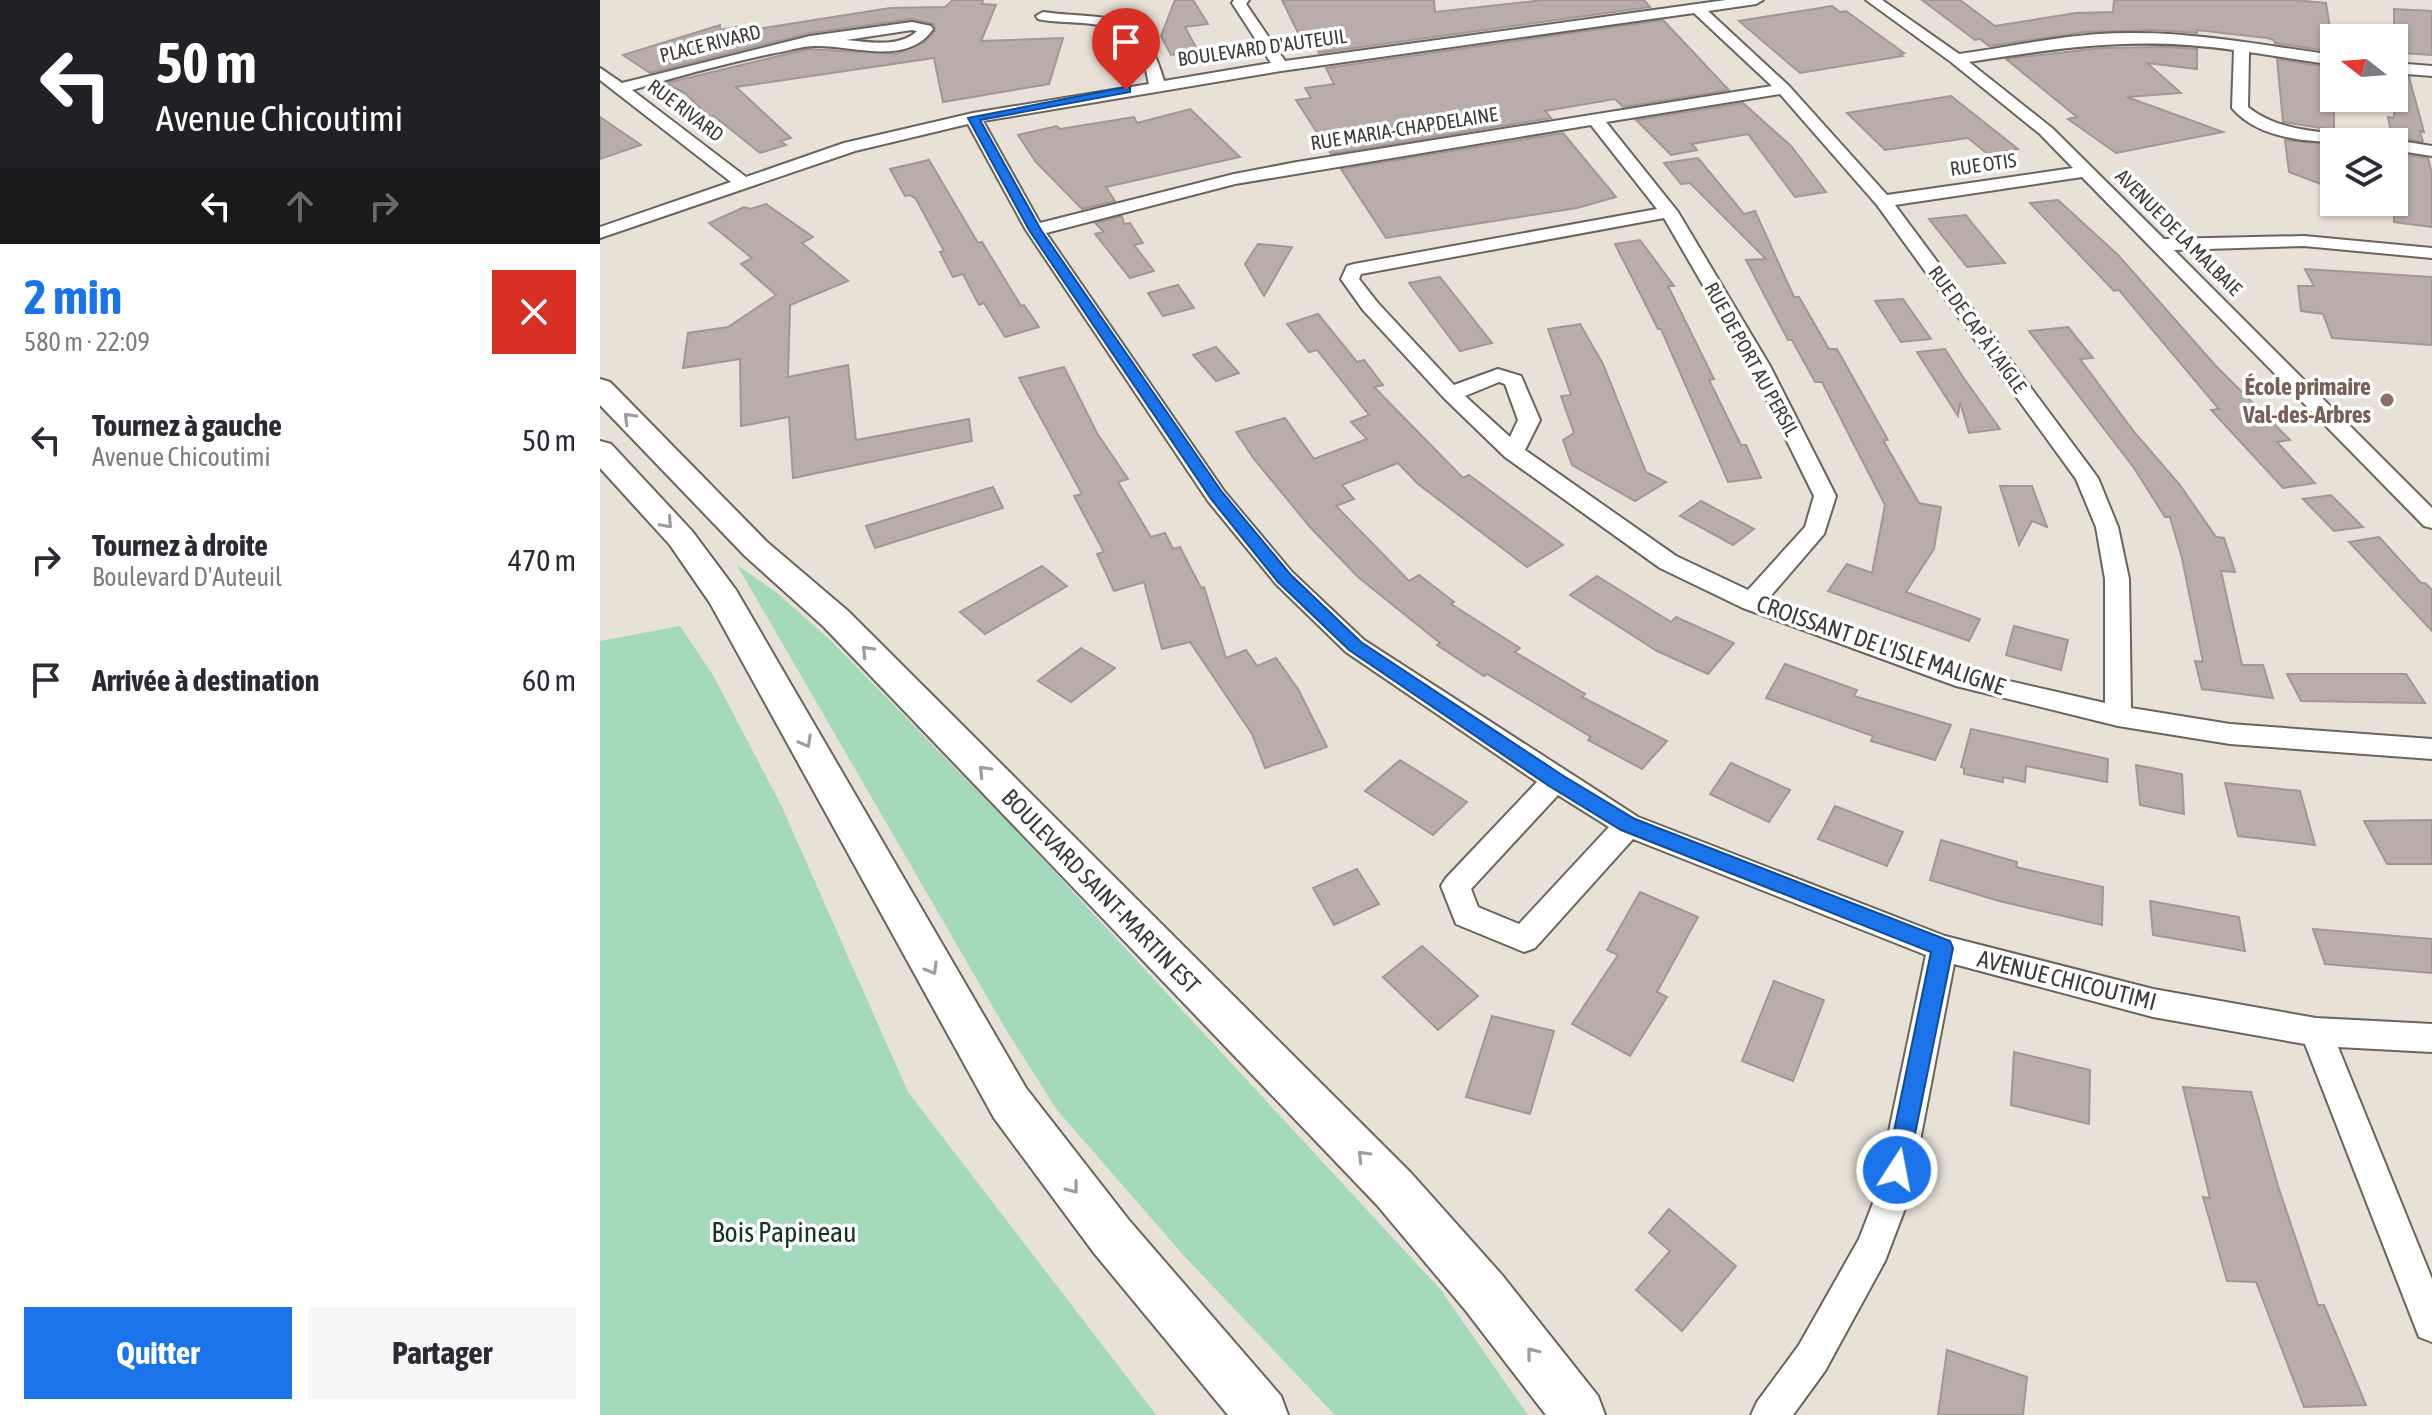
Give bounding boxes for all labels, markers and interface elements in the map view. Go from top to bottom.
pin [1092,8,1160,90]
street label: PLACE RIVARD [657,19,763,67]
icon: arrive [1104,20,1148,64]
street label: BOULEVARD D'AUTEUIL [1176,24,1348,70]
north arrow [2320,24,2408,112]
map controls [2320,24,2408,216]
text: 50 m [156,31,257,95]
icon: left [24,32,128,136]
street label: RUE RIVARD [644,74,728,146]
text: Avenue Chicoutimi [156,97,403,139]
street label: RUE MARIA-CHAPDELAINE [1309,102,1500,154]
button: layers [2320,128,2408,216]
street label: RUE OTIS [1948,148,2018,180]
street label: AVENUE DE LA MALBAIE [2111,164,2247,300]
icon: left [194,184,238,228]
icon: ahead [278,184,322,228]
icon: right [362,184,406,228]
street label: RUE DE CAP À L'AIGLE [1924,261,2032,397]
text: 2 min [24,269,122,324]
button: close [492,270,576,354]
street label: RUE DE PORT AU PERSIL [1700,278,1804,440]
text: 580 m · 22:09 [24,327,150,357]
place label: École primaire Val-des-Arbres [2242,373,2372,428]
marker: École primaire Val-des-Arbres [2378,391,2396,409]
text: Tournez à gauche [92,408,282,442]
one-way arrow [623,413,638,427]
icon: left [24,418,68,462]
text: 50 m [522,423,576,457]
text: Avenue Chicoutimi [92,442,270,472]
one-way arrow [658,514,672,528]
text: Tournez à droite [92,528,268,562]
icon: right [24,538,68,582]
text: 470 m [508,543,576,577]
text: Boulevard D'Auteuil [92,562,282,592]
street label: CROISSANT DE L'ISLE MALIGNE [1753,590,2009,700]
one-way arrow [862,646,876,660]
icon: arrive [24,658,68,702]
text: Arrivée à destination [92,663,319,697]
text: 60 m [522,663,576,697]
one-way arrow [797,733,812,748]
one-way arrow [978,766,993,780]
street label: BOULEVARD SAINT-MARTIN EST [996,783,1206,999]
street label: AVENUE CHICOUTIMI [1975,945,2159,1015]
one-way arrow [922,960,938,975]
position arrow [1855,1128,1939,1212]
one-way arrow [1357,1151,1372,1165]
one-way arrow [1063,1179,1077,1193]
park label: Bois Papineau [711,1216,857,1248]
button: Quitter [24,1307,292,1399]
button: Partager [308,1307,576,1399]
one-way arrow [1527,1348,1542,1362]

